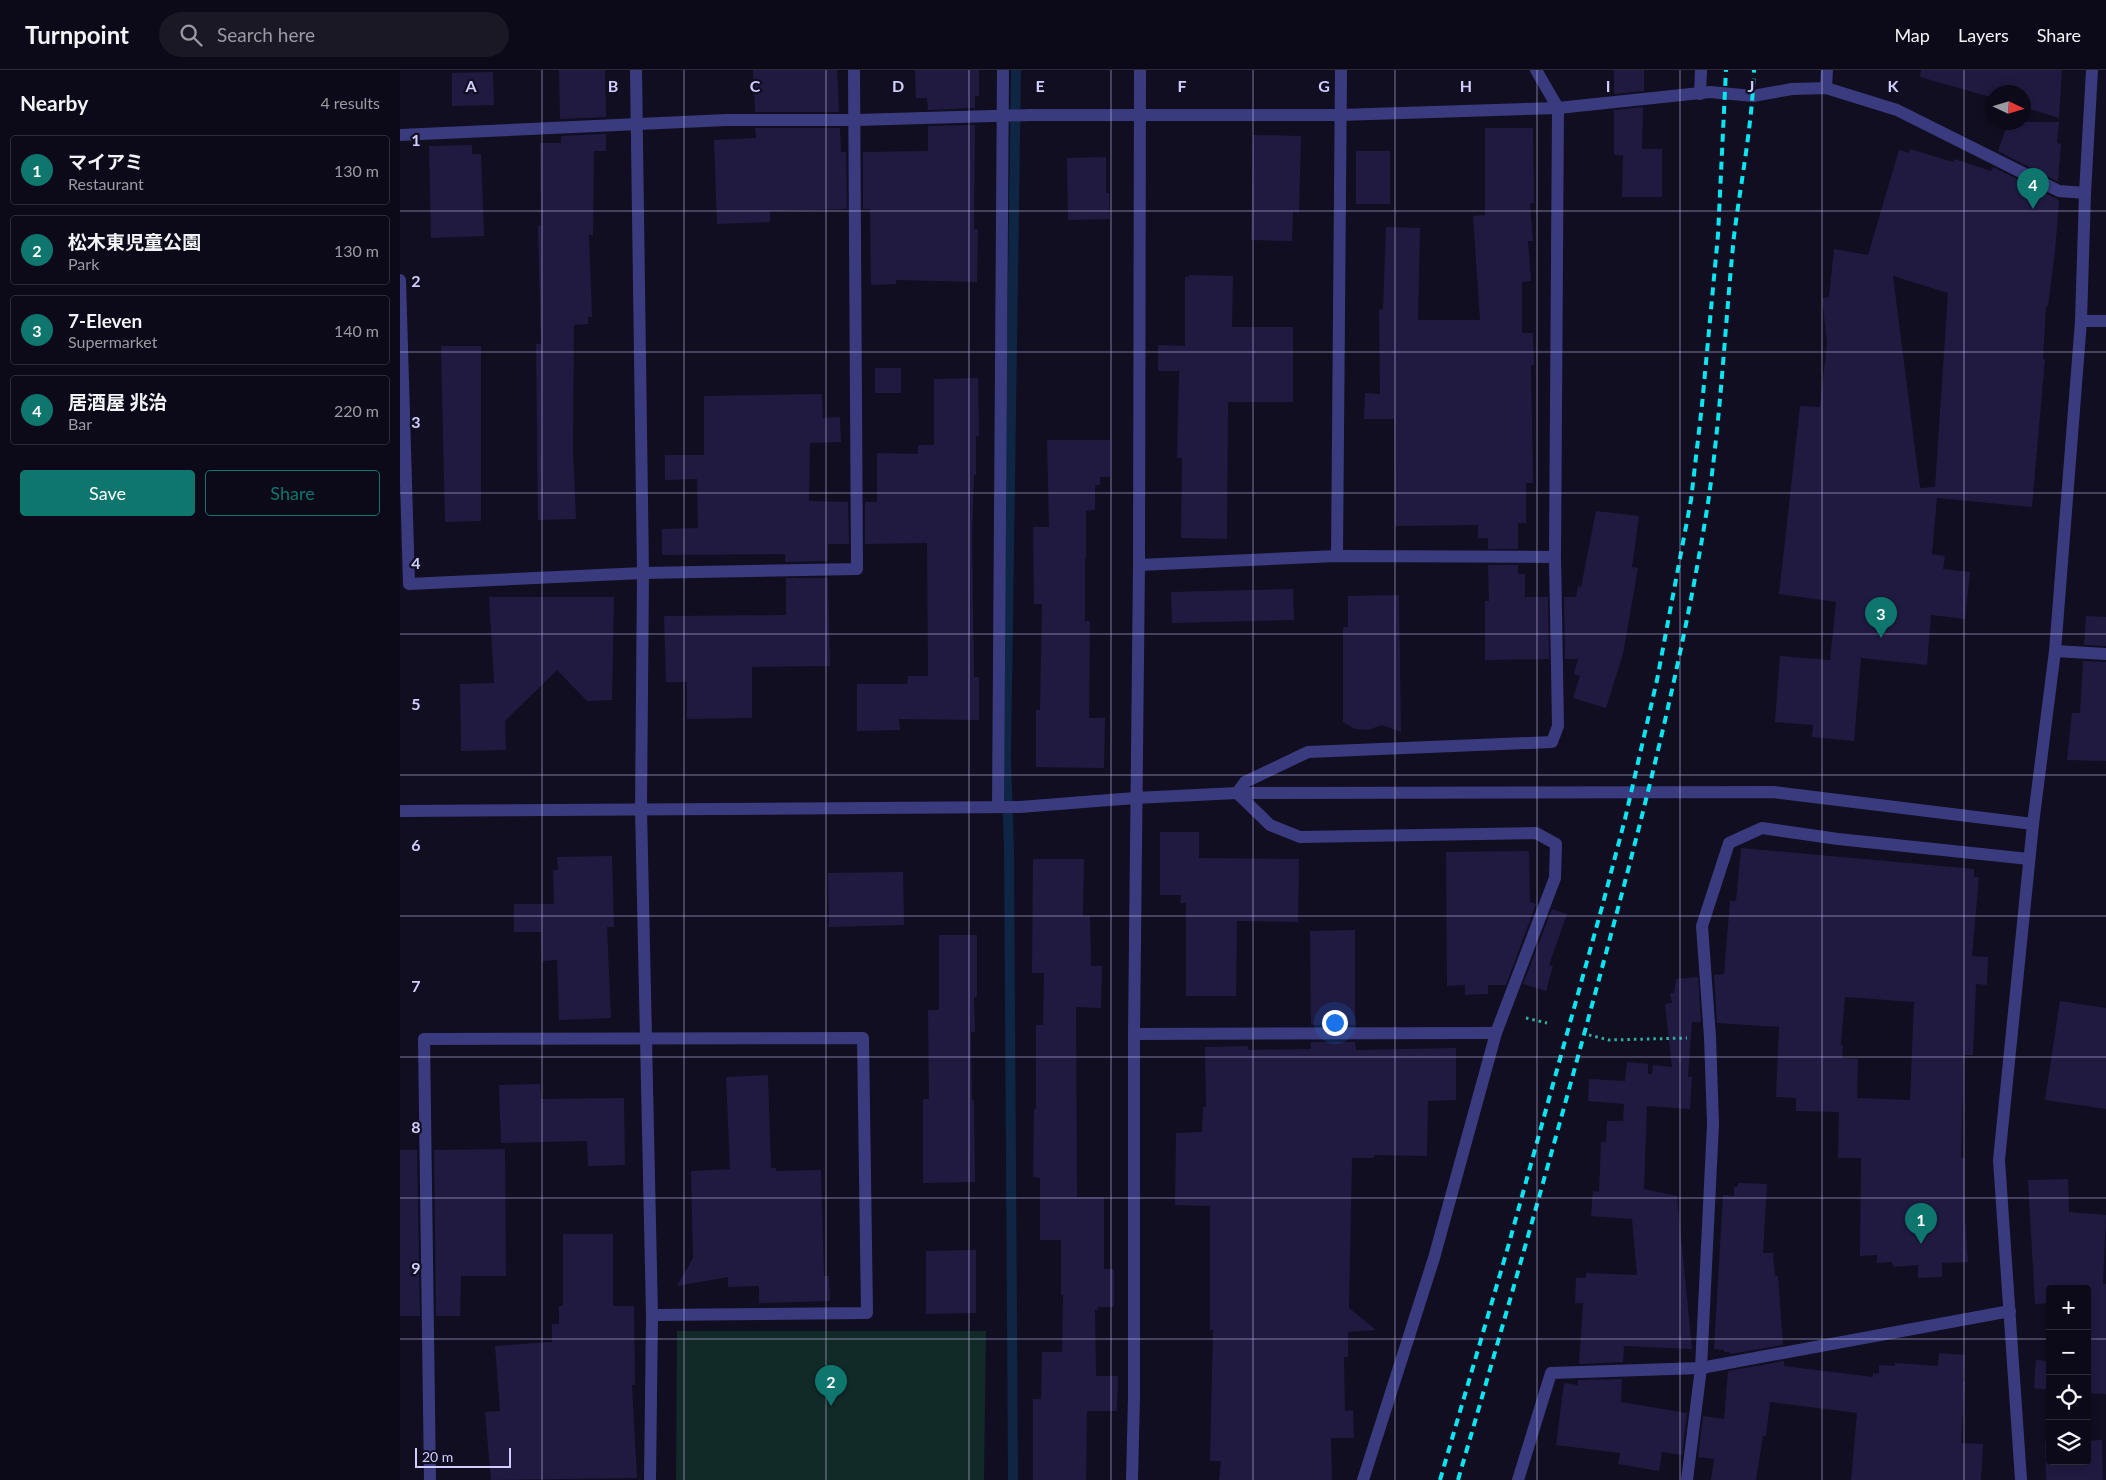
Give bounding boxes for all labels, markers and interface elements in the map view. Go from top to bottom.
search box [159,12,509,57]
text: Turnpoint [25,20,129,49]
icon: search [177,21,205,49]
text: Search here [217,23,315,46]
text: Map [1894,24,1930,46]
text: Layers [1958,24,2009,46]
text: Share [2037,24,2081,46]
text: A [464,76,477,95]
text: B [608,76,618,95]
text: C [750,76,761,95]
text: D [892,76,904,95]
text: E [1035,76,1045,95]
text: F [1177,76,1187,95]
text: G [1318,76,1330,95]
text: H [1460,76,1472,95]
text: I [1606,76,1610,95]
text: J [1748,76,1754,95]
text: K [1888,76,1900,95]
north arrow [1986,85,2031,130]
text: Nearby [20,90,88,115]
text: 4 results [320,93,380,112]
text: 1 [411,130,421,149]
text: マイアミ [68,150,144,173]
text: 1 [32,161,42,180]
text: 130 m [334,161,379,180]
pin: 4 [2017,168,2049,209]
text: Restaurant [68,174,144,193]
text: 松木東児童公園 [68,230,201,253]
text: 2 [32,241,42,260]
text: 130 m [334,241,379,260]
text: Park [68,254,99,273]
text: 2 [411,271,421,290]
text: 7-Eleven [68,309,142,332]
text: 3 [32,321,42,340]
text: 140 m [334,321,379,340]
text: Supermarket [68,332,157,351]
text: 居酒屋 兆治 [68,390,168,413]
text: 4 [32,401,42,420]
text: 220 m [334,401,379,420]
text: 3 [411,412,421,431]
text: Bar [68,414,92,433]
button: Save [20,470,195,516]
button: Share [205,470,380,516]
text: 4 [411,553,421,572]
pin: 3 [1865,597,1897,638]
text: 5 [411,694,421,713]
text: 6 [411,835,421,854]
text: 7 [411,976,421,995]
your location [1322,1010,1348,1036]
text: 8 [411,1117,421,1136]
pin: 1 [1905,1203,1937,1244]
text: 9 [411,1258,421,1277]
map controls [2046,1285,2091,1465]
button: + [2046,1285,2091,1330]
button: − [2046,1330,2091,1375]
pin: 2 [815,1365,847,1406]
button: locate [2046,1375,2091,1420]
button: layers [2046,1420,2091,1465]
scale bar [415,1445,511,1468]
text: 20 m [422,1448,453,1465]

